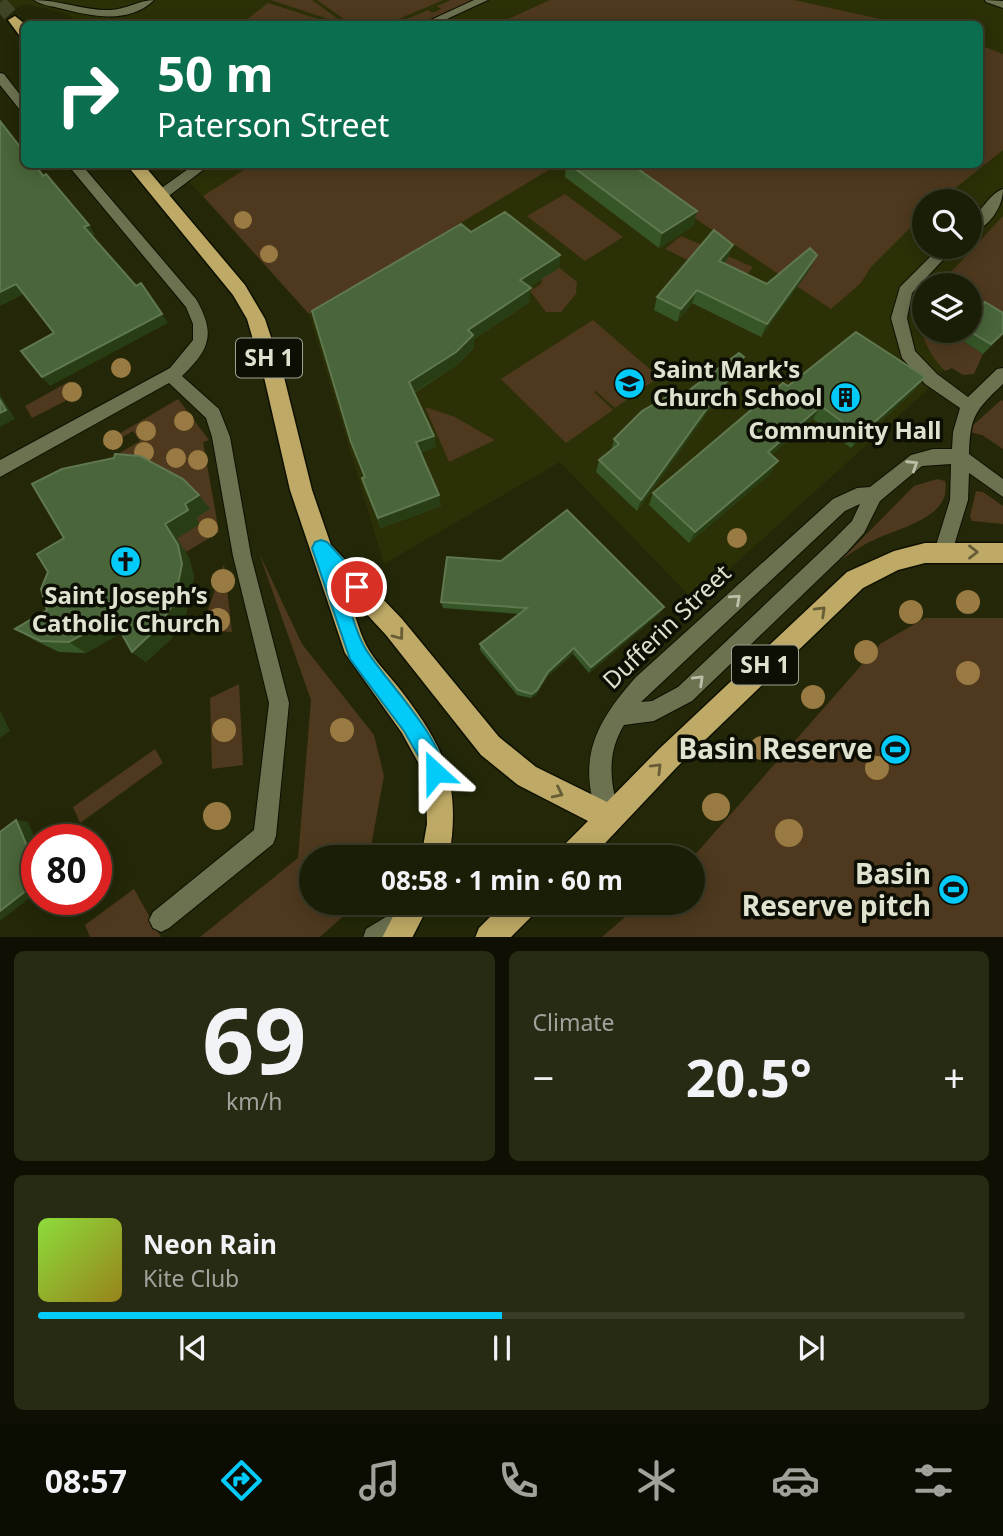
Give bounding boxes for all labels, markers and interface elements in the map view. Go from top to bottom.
text: 50 m [157,40,274,106]
icon: right [42,49,133,140]
text: Paterson Street [157,103,389,146]
map controls [912,189,982,343]
button: search [912,189,982,259]
button: layers [912,273,982,343]
road number: SH 1 [236,338,302,378]
place label: Saint Mark's Church School [653,352,822,413]
school or university icon: Saint Mark's Church School [613,367,647,401]
building icon: Community Hall [828,380,862,414]
place label: Community Hall [749,413,941,446]
one-way arrow [905,460,918,473]
one-way arrow [968,544,979,560]
church icon: Saint Joseph’s Catholic Church [109,545,143,579]
street label: Dufferin Street [595,556,738,696]
pin [327,557,387,617]
icon: arrive [338,568,376,606]
place label: Saint Joseph’s Catholic Church [32,578,220,639]
one-way arrow [727,595,740,607]
one-way arrow [813,606,826,619]
one-way arrow [391,627,403,639]
road number: SH 1 [732,646,798,684]
one-way arrow [691,676,704,689]
place label: Basin Reserve [679,729,873,767]
sports icon: Basin Reserve [879,732,913,766]
position arrow [398,735,472,809]
one-way arrow [649,764,662,777]
one-way arrow [551,784,564,798]
speed limit sign: 80 [21,824,112,915]
place label: Basin Reserve pitch [742,854,931,924]
text: 08:58 · 1 min · 60 m [381,862,623,898]
sports icon: Basin Reserve pitch [937,873,971,907]
text: 69 [202,977,306,1101]
text: Climate [533,1006,615,1038]
text: 20.5° [686,1041,812,1112]
text: − [533,1051,554,1103]
text: + [943,1051,965,1103]
text: km/h [226,1085,283,1117]
text: Neon Rain [143,1226,277,1262]
text: Kite Club [143,1262,239,1294]
icon: previous [174,1329,212,1367]
icon: pause [483,1329,521,1367]
icon: next [792,1329,830,1367]
icon: directions [217,1456,266,1505]
icon: music [355,1456,404,1505]
icon: phone [494,1456,543,1505]
icon: climate [632,1456,681,1505]
icon: car [771,1456,820,1505]
icon: filters [909,1456,958,1505]
text: 08:57 [45,1459,127,1502]

